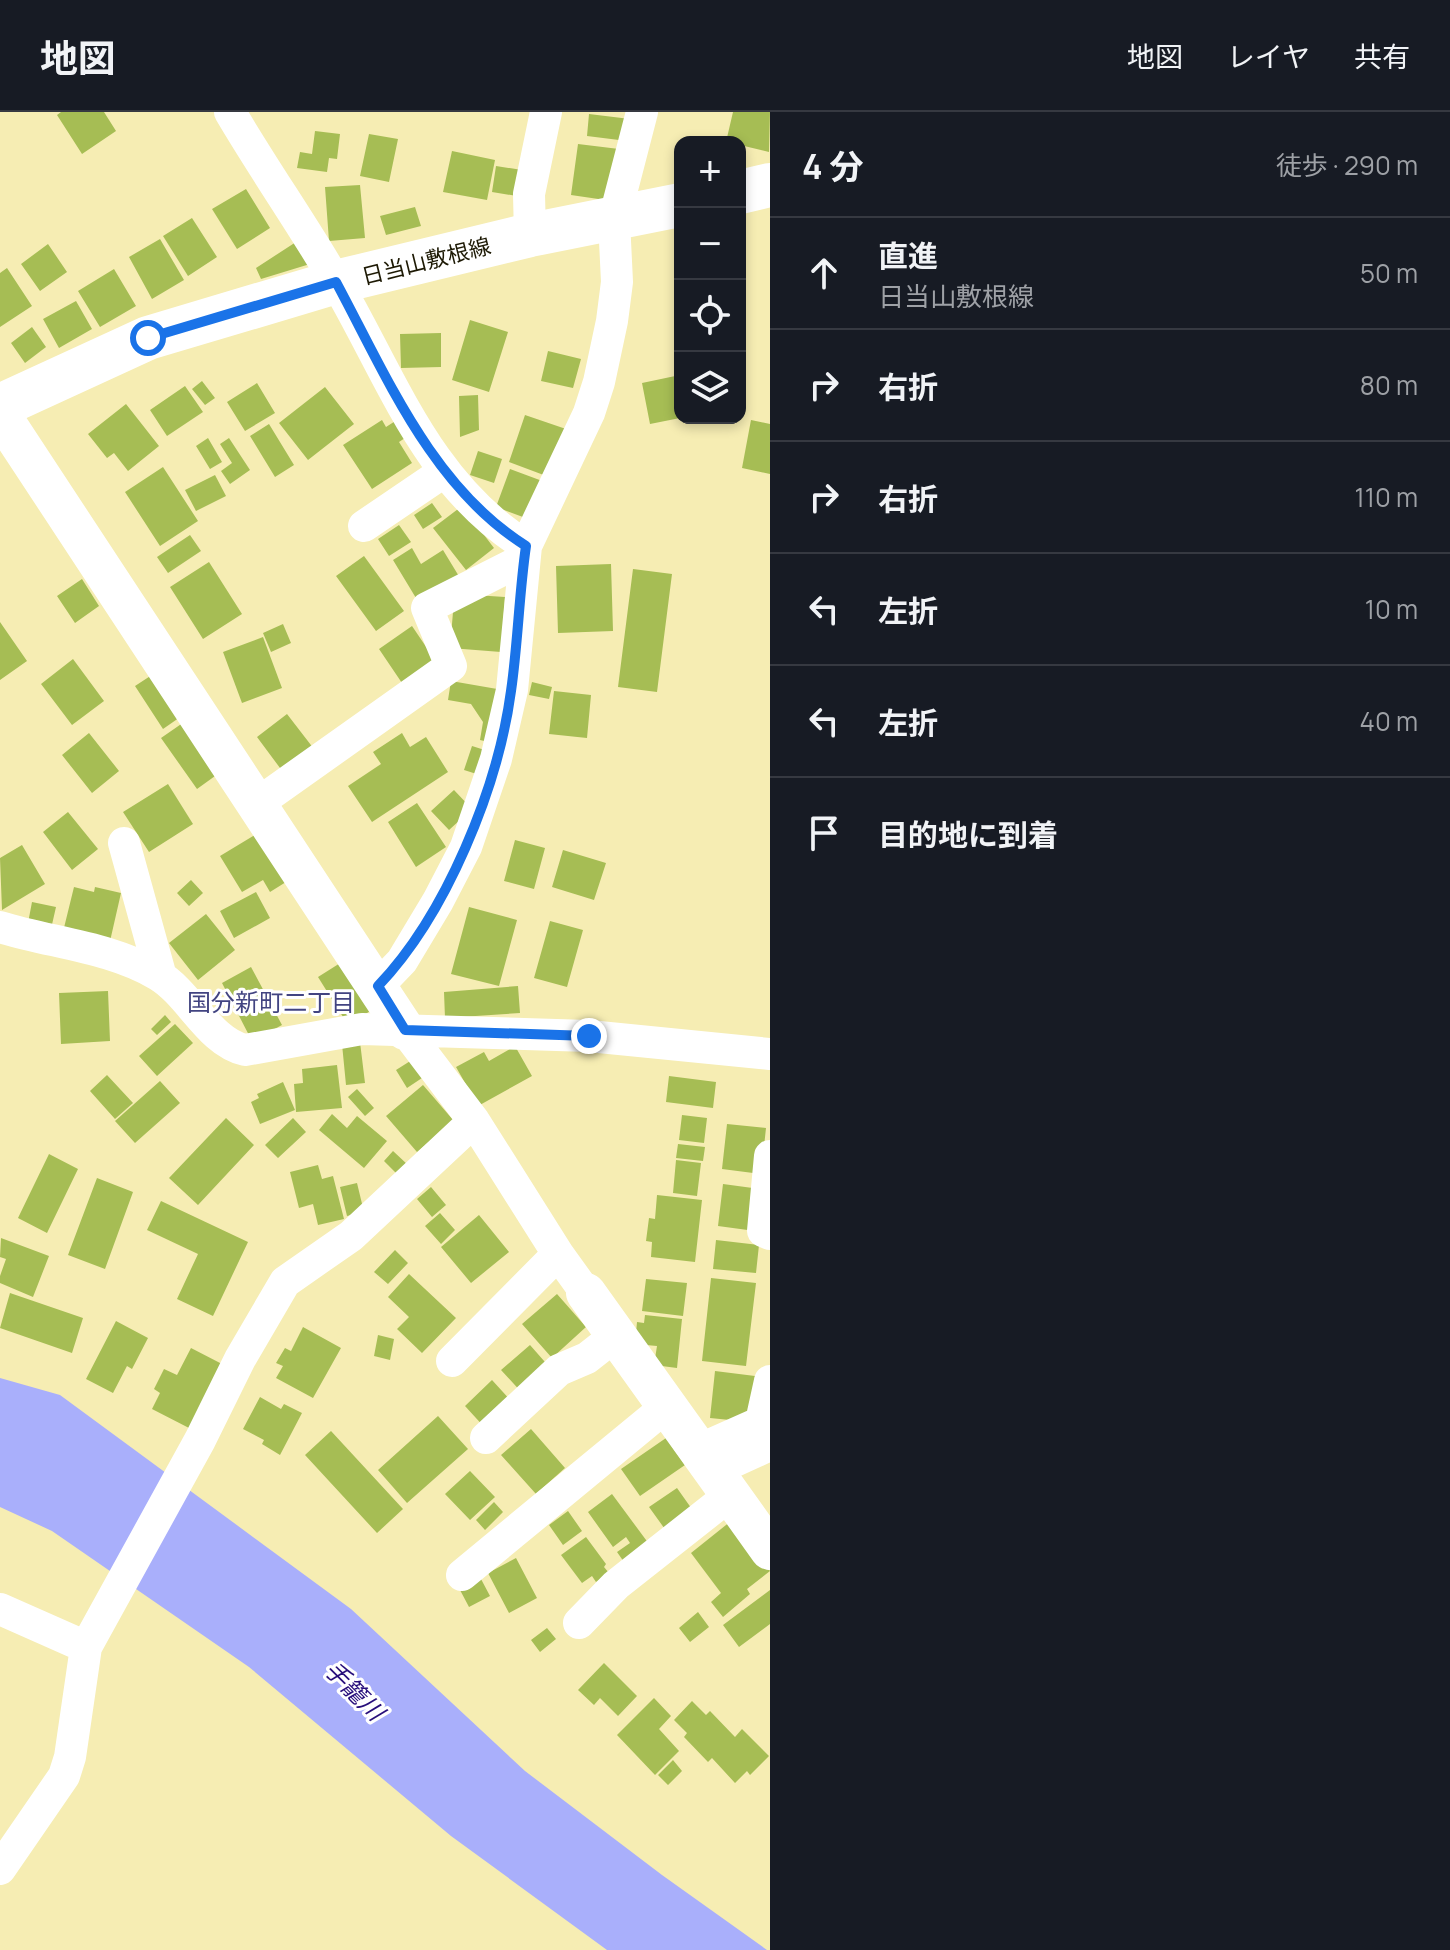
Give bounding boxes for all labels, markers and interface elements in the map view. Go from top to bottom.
text: 地図 [40,31,116,83]
text: 地図 [1127,37,1183,75]
text: レイヤ [1227,37,1310,75]
text: 共有 [1354,37,1410,75]
map controls [674,136,746,424]
button: + [674,136,746,208]
text: 4 分 [802,143,864,189]
text: 徒歩 · 290 m [1276,147,1418,183]
button: − [674,208,746,280]
street label: 日当山敷根線 [358,230,494,292]
text: 直進 [878,235,938,276]
icon: ahead [802,251,846,295]
text: 50 m [1360,255,1418,291]
text: 日当山敷根線 [878,278,1034,314]
button: locate [674,280,746,352]
route start [130,320,166,356]
button: layers [674,352,746,424]
icon: right [802,363,846,407]
text: 右折 [878,366,938,407]
text: 80 m [1360,367,1418,403]
icon: right [802,475,846,519]
text: 右折 [878,478,938,519]
text: 110 m [1355,479,1418,515]
icon: left [802,587,846,631]
text: 左折 [878,590,938,631]
text: 10 m [1365,591,1418,627]
icon: left [802,699,846,743]
text: 左折 [878,702,938,743]
text: 40 m [1360,703,1418,739]
icon: arrive [802,811,846,855]
text: 目的地に到着 [878,814,1058,855]
district label: 国分新町二丁目 [187,985,355,1018]
route end [571,1018,607,1054]
water label: 手籠川 [318,1653,394,1729]

